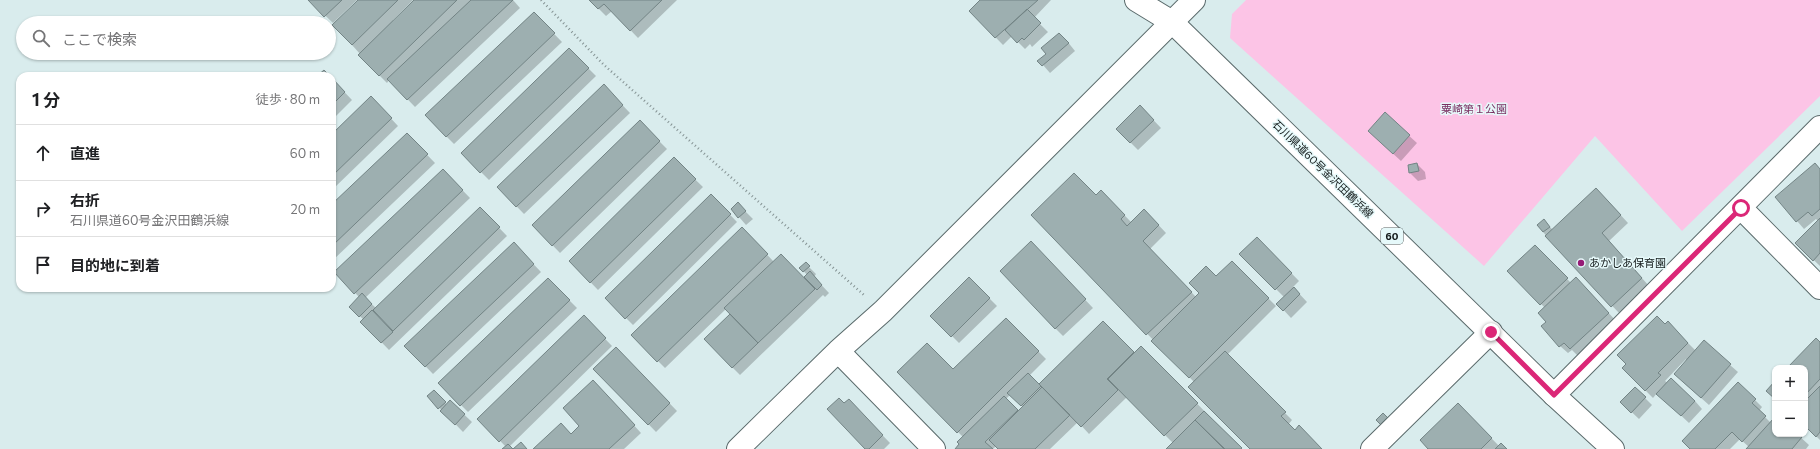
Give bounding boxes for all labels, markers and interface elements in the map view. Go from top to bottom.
search box [16,16,336,60]
icon: search [30,27,52,49]
text: ここで検索 [62,30,137,48]
text: 1 分 [32,89,60,110]
text: 徒歩 · 80 m [256,91,320,107]
park label: 粟崎第１公園 [1441,102,1507,115]
street label: 石川県道60号金沢田鶴浜線 [1270,117,1376,220]
icon: ahead [32,142,54,164]
text: 直進 [70,144,100,162]
text: 60 m [290,145,320,161]
text: 右折 [70,191,100,209]
icon: right [32,198,54,220]
route start [1732,199,1750,217]
text: 20 m [291,201,320,217]
text: 石川県道60号金沢田鶴浜線 [70,212,229,228]
road number: 60 [1381,228,1403,244]
icon: arrive [32,254,54,276]
text: 目的地に到着 [70,256,160,274]
place label: あかしあ保育園 [1589,256,1666,269]
marker: あかしあ保育園 [1576,258,1586,268]
route end [1482,323,1500,341]
map controls [1772,365,1808,437]
button: + [1772,365,1808,401]
button: − [1772,401,1808,437]

